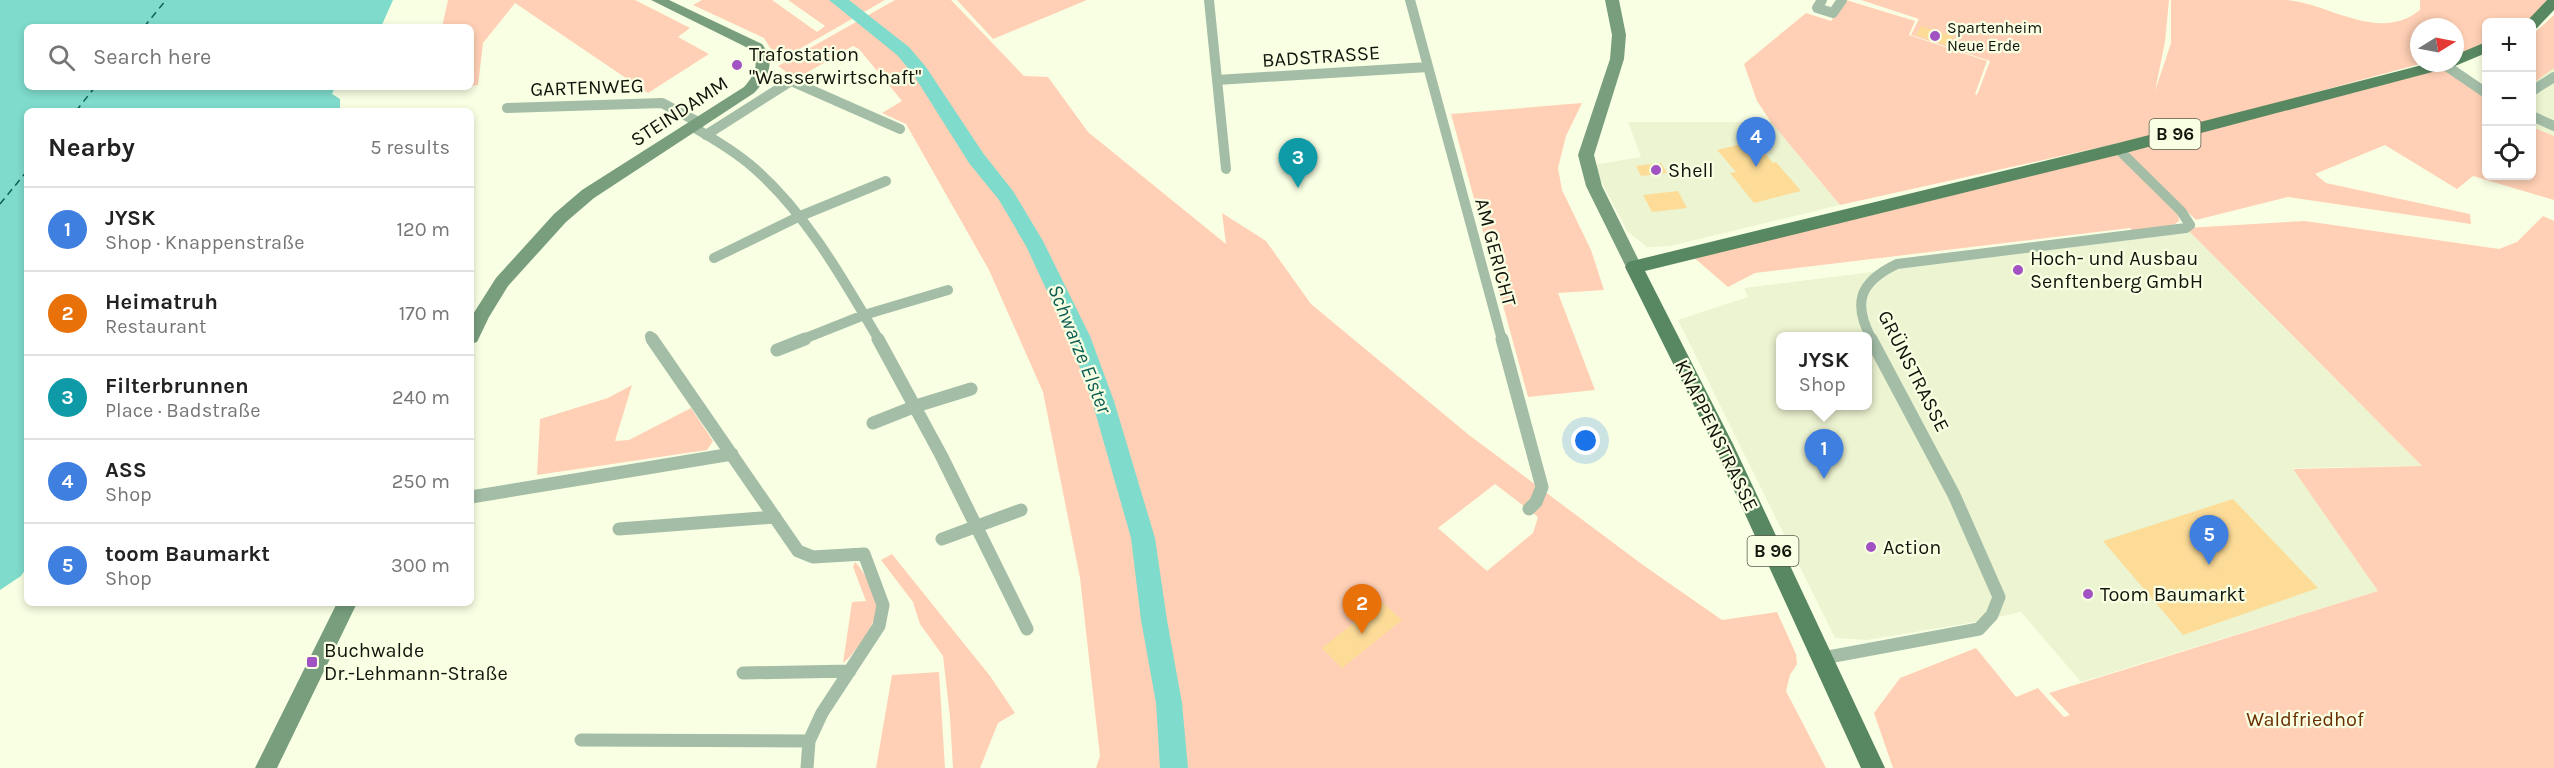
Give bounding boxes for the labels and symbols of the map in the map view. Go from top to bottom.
place label: Spartenheim Neue Erde [1947,18,2042,55]
north arrow [2410,18,2464,72]
marker: Spartenheim Neue Erde [1928,29,1942,43]
street label: BADSTRASSE [1261,41,1381,72]
place label: Trafostation "Wasserwirtschaft" [749,43,921,89]
marker: Trafostation "Wasserwirtschaft" [730,58,744,72]
street label: STEINDAMM [626,71,732,151]
street label: GARTENWEG [530,74,644,101]
pin: 4 [1736,118,1776,167]
road number: B 96 [2150,119,2200,149]
pin: 3 [1278,138,1318,188]
place label: Shell [1668,159,1714,182]
marker: Shell [1649,163,1663,177]
street label: AM GERICHT [1470,196,1521,309]
place label: Hoch- und Ausbau Senftenberg GmbH [2030,247,2203,293]
marker: Hoch- und Ausbau Senftenberg GmbH [2011,263,2025,277]
water label: Schwarze Elster [1043,281,1117,418]
street label: GRÜNSTRASSE [1873,307,1954,436]
street label: KNAPPENSTRASSE [1670,356,1763,515]
your location [1571,426,1600,455]
pin: 1 [1804,430,1844,479]
pin: 5 [2190,516,2228,565]
road number: B 96 [1748,536,1798,566]
place label: Action [1883,536,1941,559]
marker: Action [1864,540,1878,554]
place label: Toom Baumarkt [2100,583,2246,606]
pin: 2 [1342,584,1382,634]
marker: Toom Baumarkt [2081,587,2095,601]
place label: Buchwalde Dr.-Lehmann-Straße [324,639,508,685]
marker: Buchwalde Dr.-Lehmann-Straße [305,655,319,669]
park label: Waldfriedhof [2246,708,2364,731]

